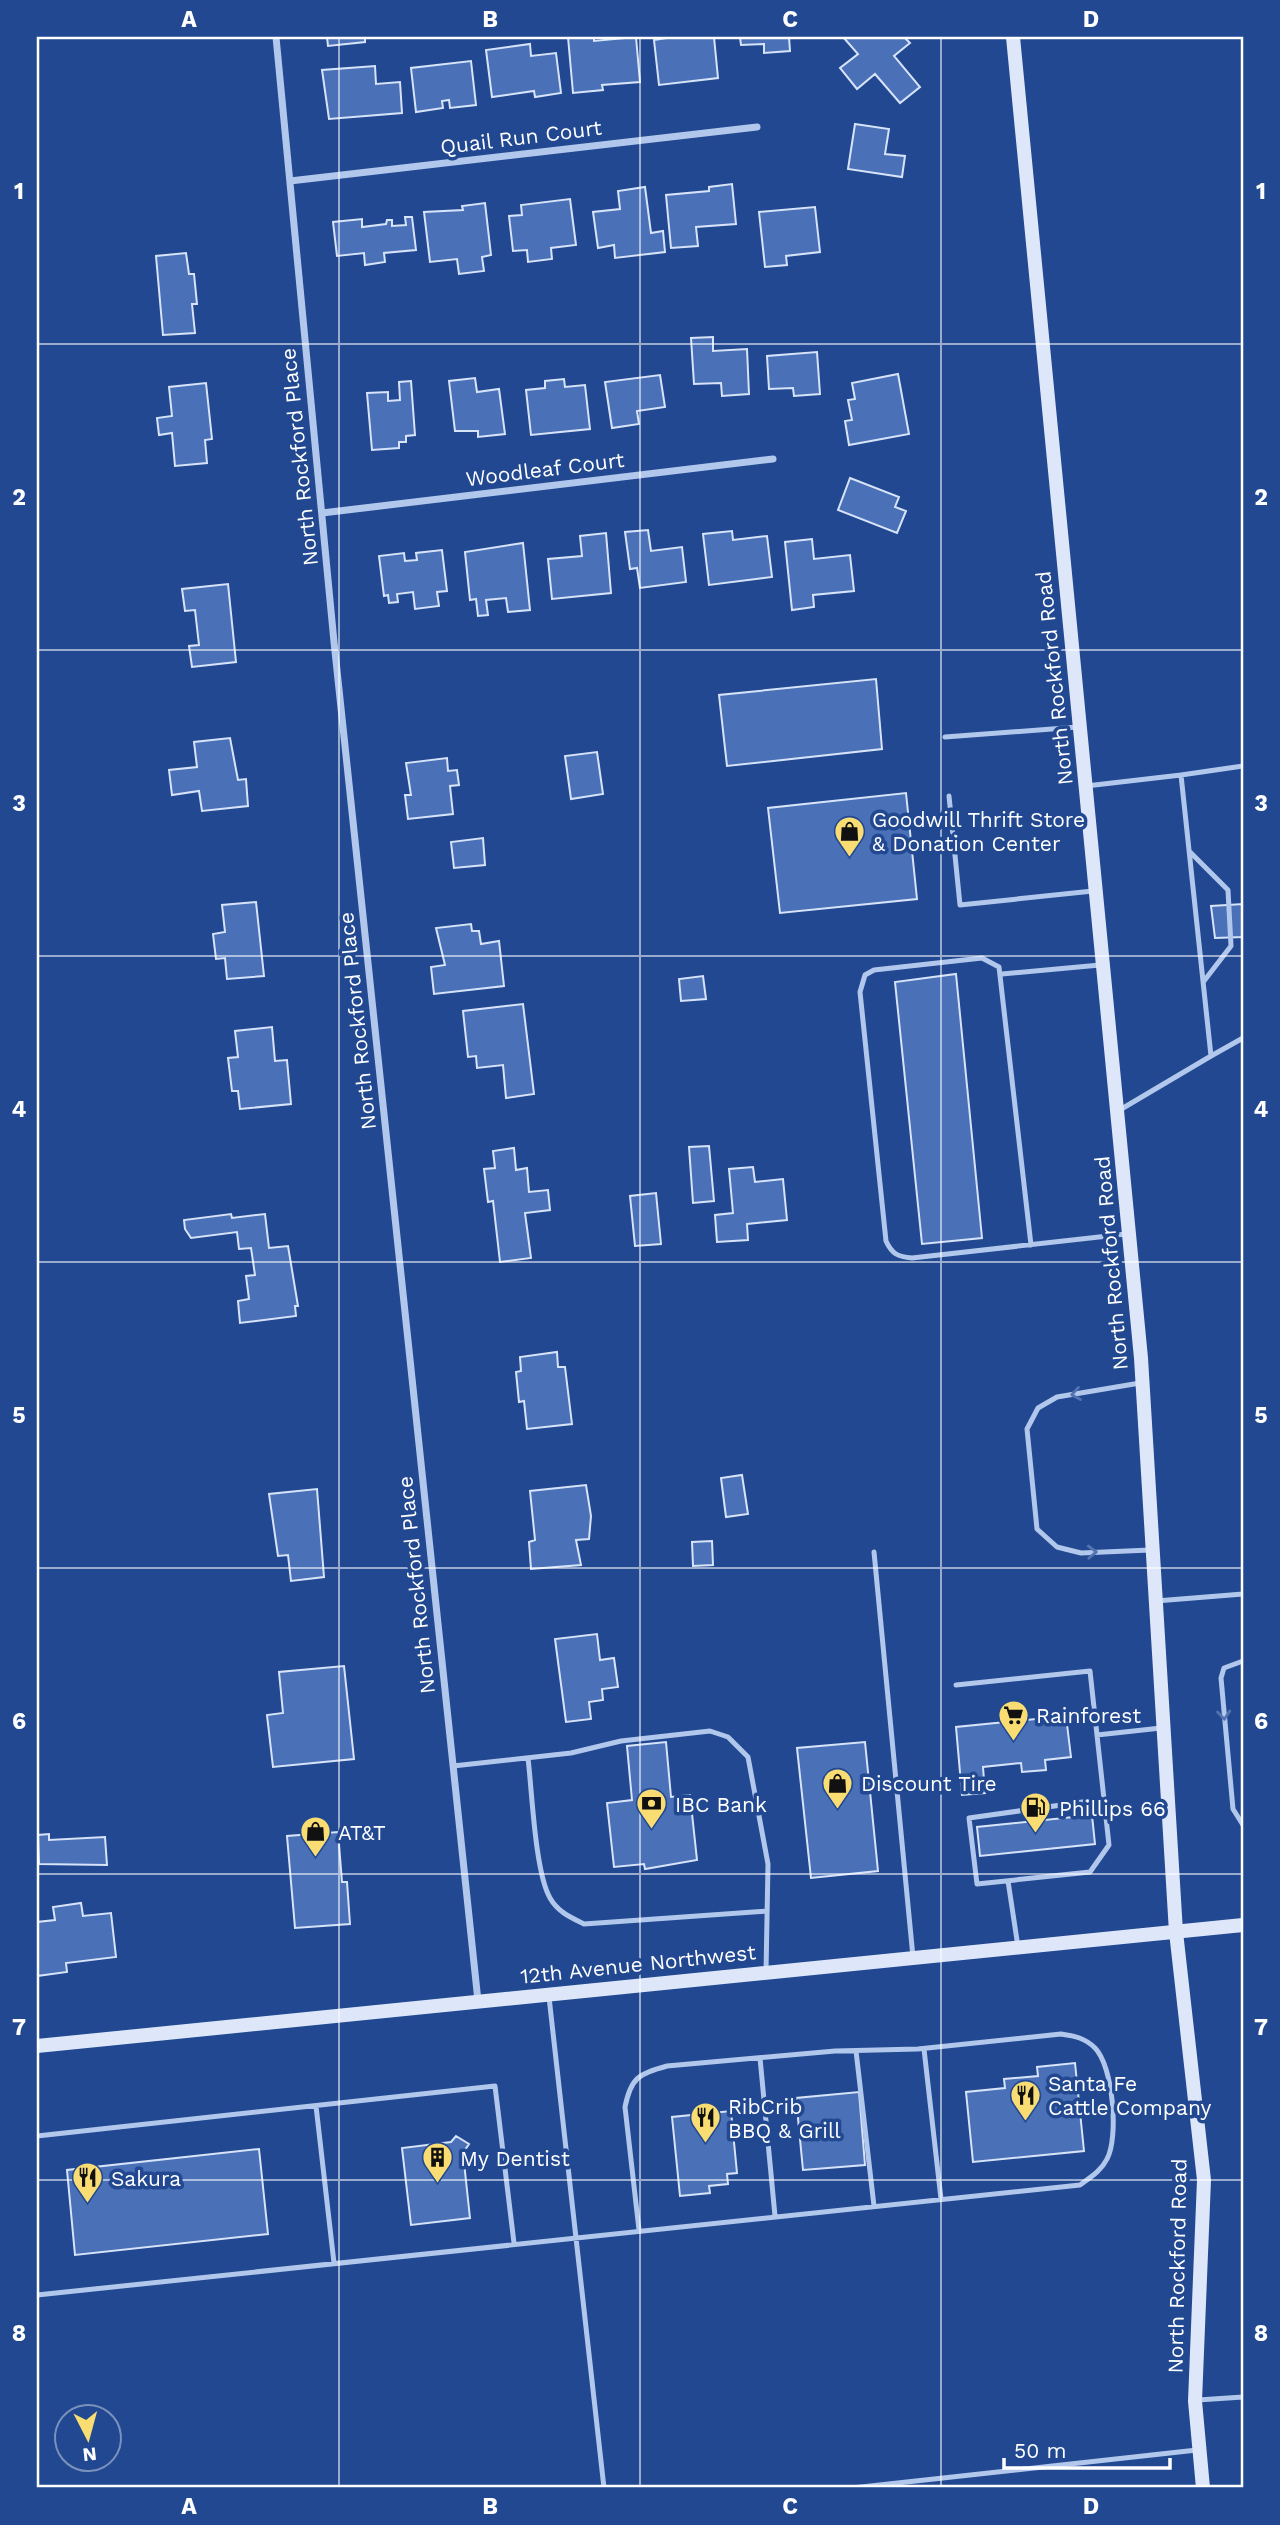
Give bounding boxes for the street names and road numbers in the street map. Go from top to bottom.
street label: Quail Run Court [439,115,603,159]
street label: North Rockford Place [275,347,323,567]
street label: Woodleaf Court [464,447,626,491]
street label: North Rockford Road [1030,570,1078,786]
street label: North Rockford Place [333,911,381,1131]
street label: North Rockford Road [1089,1155,1133,1371]
street label: North Rockford Place [392,1475,440,1695]
street label: 12th Avenue Northwest [519,1939,757,1989]
street label: North Rockford Road [1163,2158,1191,2374]

